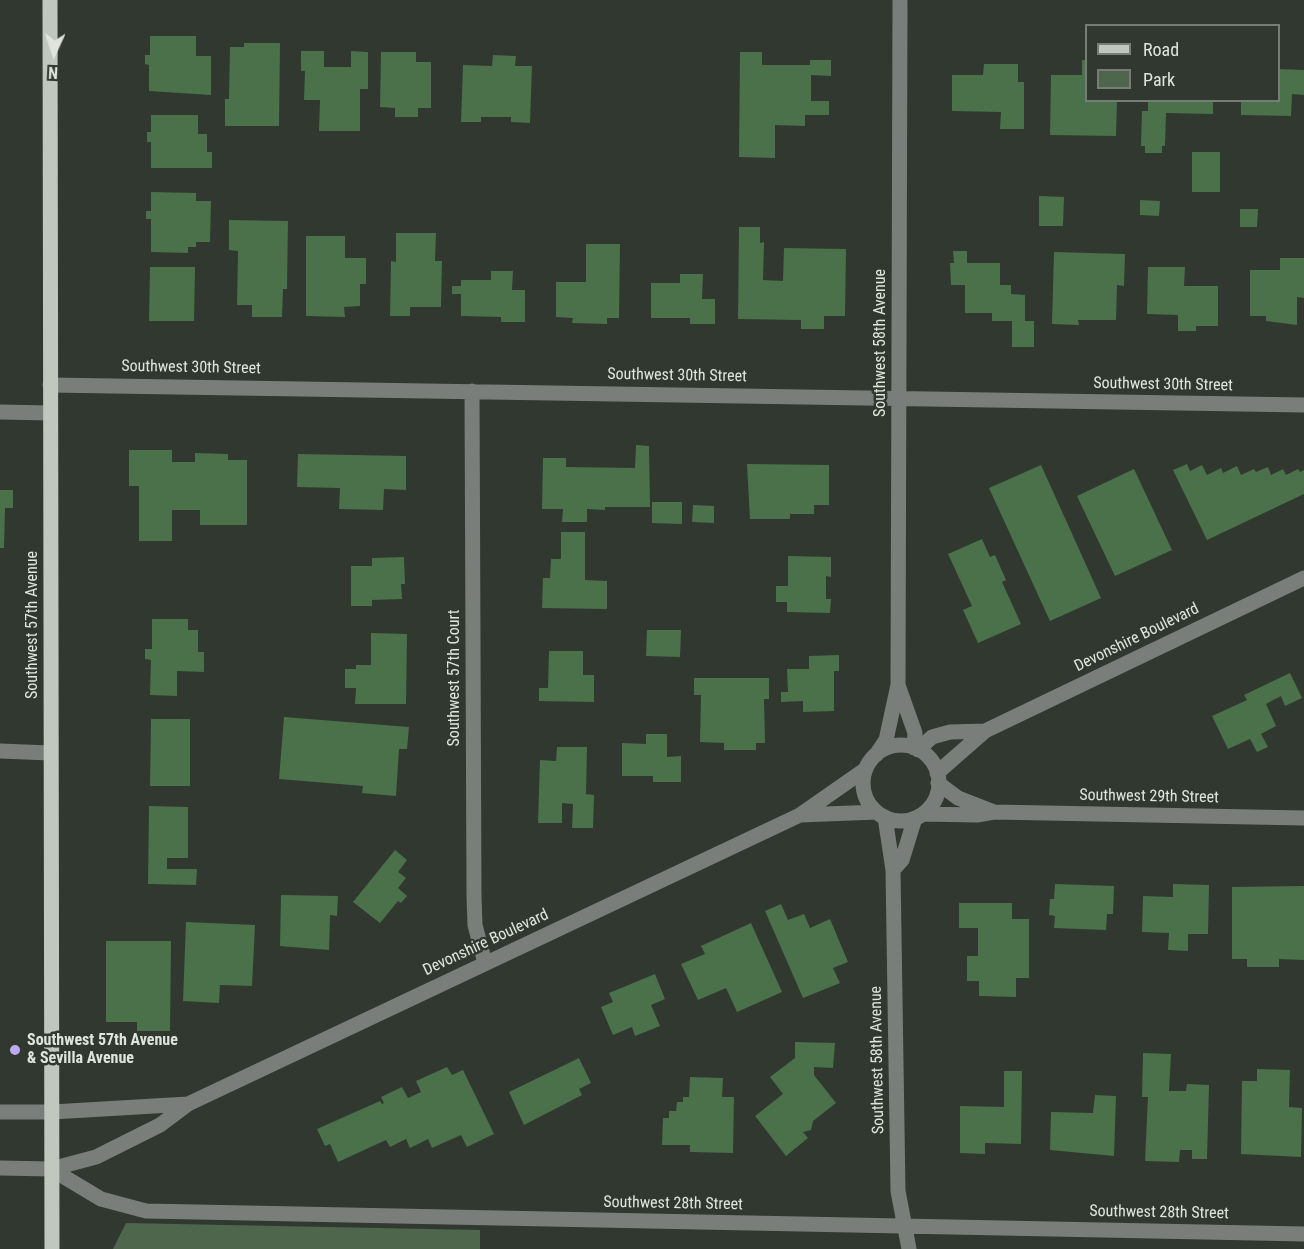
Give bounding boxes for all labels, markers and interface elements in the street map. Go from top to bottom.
north arrow [24,24,84,84]
legend [1085,24,1280,102]
text: Road [1143,39,1179,60]
text: N [48,63,58,82]
text: Park [1143,69,1175,90]
street label: Southwest 58th Avenue [871,269,891,417]
street label: Southwest 30th Street [121,357,261,379]
street label: Southwest 30th Street [607,365,747,387]
street label: Southwest 30th Street [1093,374,1233,396]
street label: Southwest 57th Avenue [23,551,43,699]
street label: Devonshire Boulevard [1072,600,1202,676]
street label: Southwest 57th Court [445,610,465,746]
street label: Southwest 29th Street [1079,786,1219,808]
street label: Devonshire Boulevard [420,906,552,980]
street label: Southwest 58th Avenue [867,986,889,1134]
place label: Southwest 57th Avenue & Sevilla Avenue [27,1031,178,1069]
marker: Southwest 57th Avenue & Sevilla Avenue [8,1043,22,1057]
street label: Southwest 28th Street [603,1193,743,1215]
street label: Southwest 28th Street [1089,1202,1229,1224]

